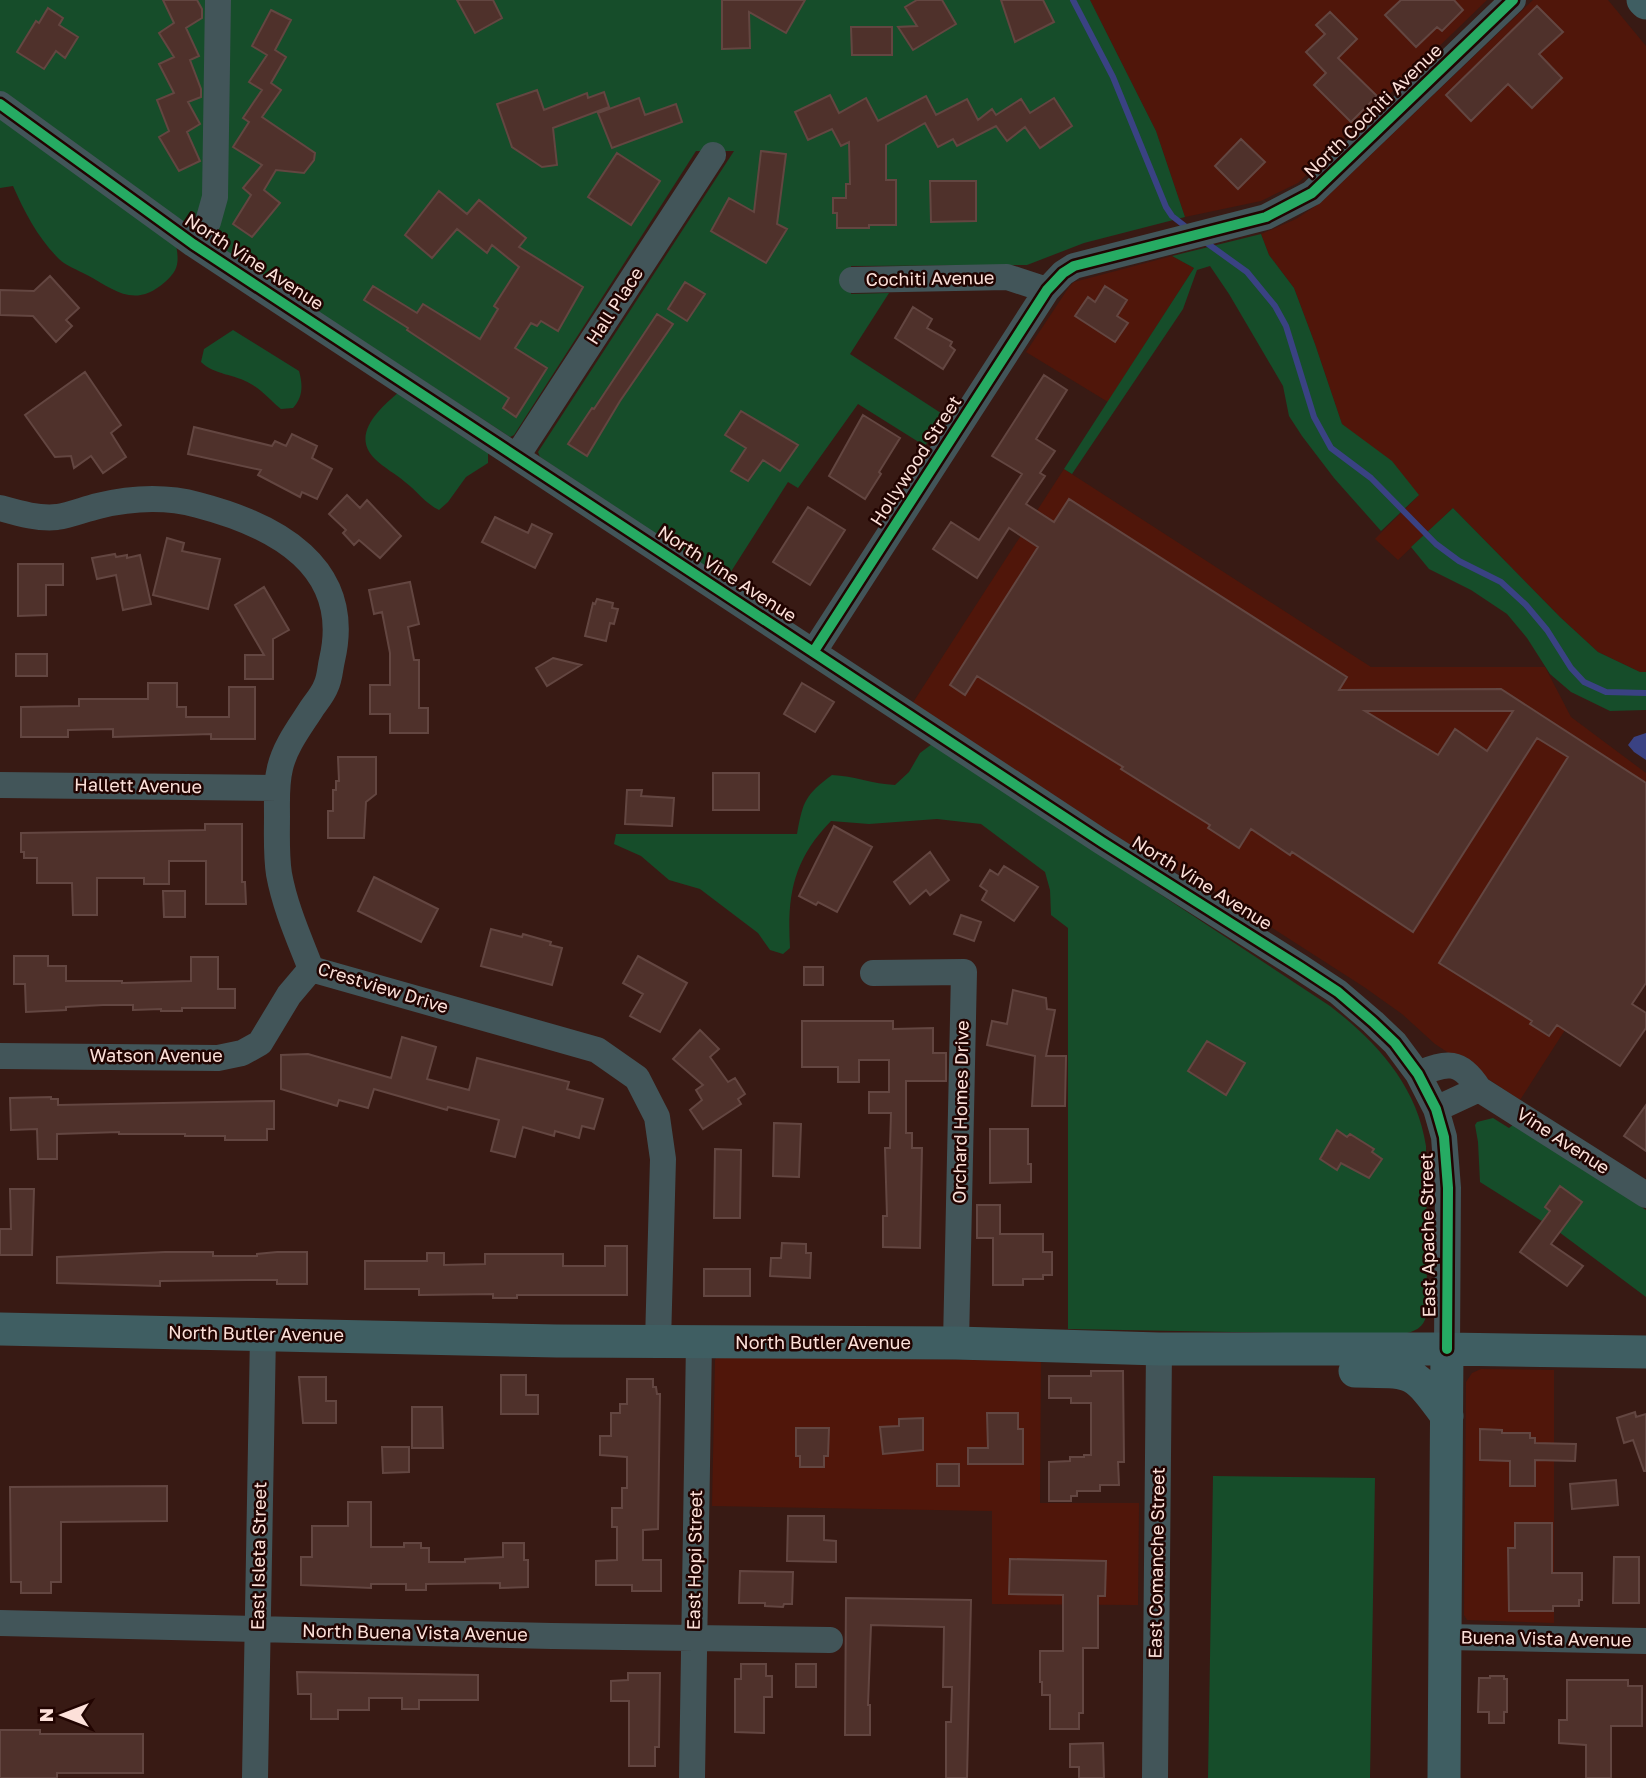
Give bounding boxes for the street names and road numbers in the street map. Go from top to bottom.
street label: North Cochiti Avenue [1299,39,1446,182]
street label: North Vine Avenue [181,208,328,314]
street label: Hall Place [581,263,647,348]
street label: Cochiti Avenue [865,266,995,290]
street label: Hollywood Street [865,391,965,530]
street label: North Vine Avenue [654,520,801,626]
street label: Hallett Avenue [74,773,202,797]
street label: North Vine Avenue [1128,830,1277,934]
street label: Crestview Drive [315,957,451,1017]
street label: Orchard Homes Drive [947,1020,973,1204]
street label: Watson Avenue [89,1044,223,1066]
street label: Vine Avenue [1513,1102,1614,1178]
street label: East Apache Street [1415,1153,1439,1318]
street label: North Butler Avenue [168,1320,344,1346]
street label: North Butler Avenue [735,1331,911,1353]
street label: East Comanche Street [1143,1467,1169,1659]
street label: East Isleta Street [246,1482,270,1630]
street label: East Hopi Street [682,1490,706,1630]
street label: North Buena Vista Avenue [302,1619,528,1645]
street label: Buena Vista Avenue [1460,1626,1632,1650]

